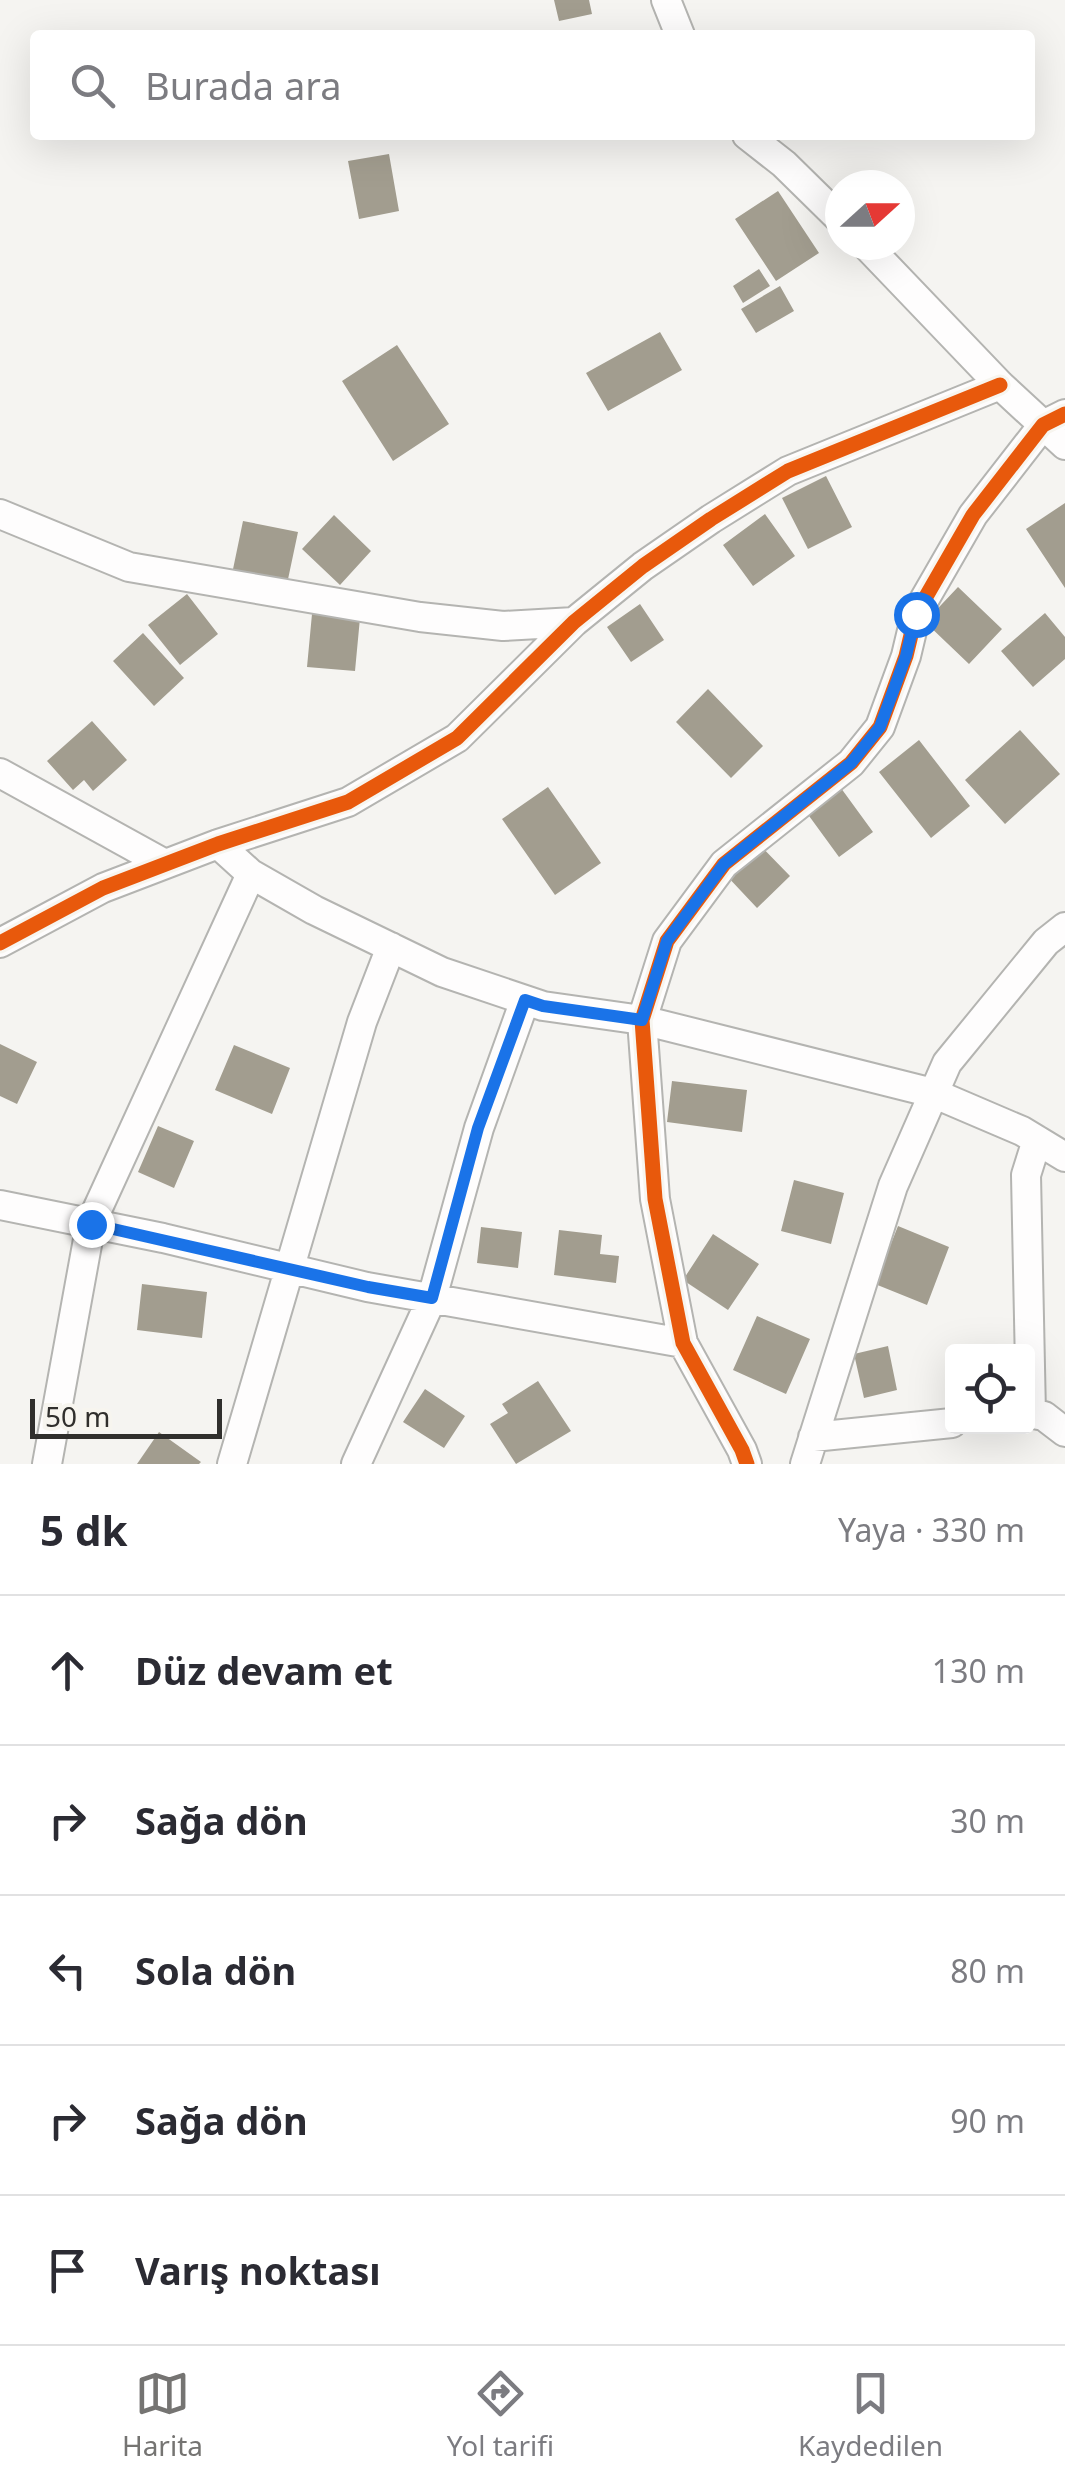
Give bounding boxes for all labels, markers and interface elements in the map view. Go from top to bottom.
search box [30,30,1035,140]
icon: search [65,58,120,113]
text: Burada ara [145,59,342,111]
north arrow [825,170,915,260]
route start [894,592,940,638]
route end [69,1202,115,1248]
map controls [945,1344,1035,1434]
button: locate [945,1344,1035,1434]
scale bar [30,1394,222,1438]
text: 50 m [45,1397,111,1435]
text: 5 dk [40,1501,128,1558]
text: Yaya · 330 m [838,1508,1025,1551]
icon: ahead [40,1643,95,1698]
text: Düz devam et [135,1644,393,1696]
text: 130 m [932,1649,1025,1692]
icon: right [40,1793,95,1848]
text: Sağa dön [135,1794,308,1846]
text: 30 m [950,1799,1025,1842]
icon: left [40,1943,95,1998]
text: Sola dön [135,1944,296,1996]
text: 80 m [950,1949,1025,1992]
icon: right [40,2093,95,2148]
text: Sağa dön [135,2094,308,2146]
text: 90 m [950,2099,1025,2142]
icon: arrive [40,2243,95,2298]
text: Varış noktası [135,2244,381,2296]
tab: Harita [122,2366,203,2464]
tab: Yol tarifi [447,2366,554,2464]
tab: Kaydedilen [798,2366,943,2464]

